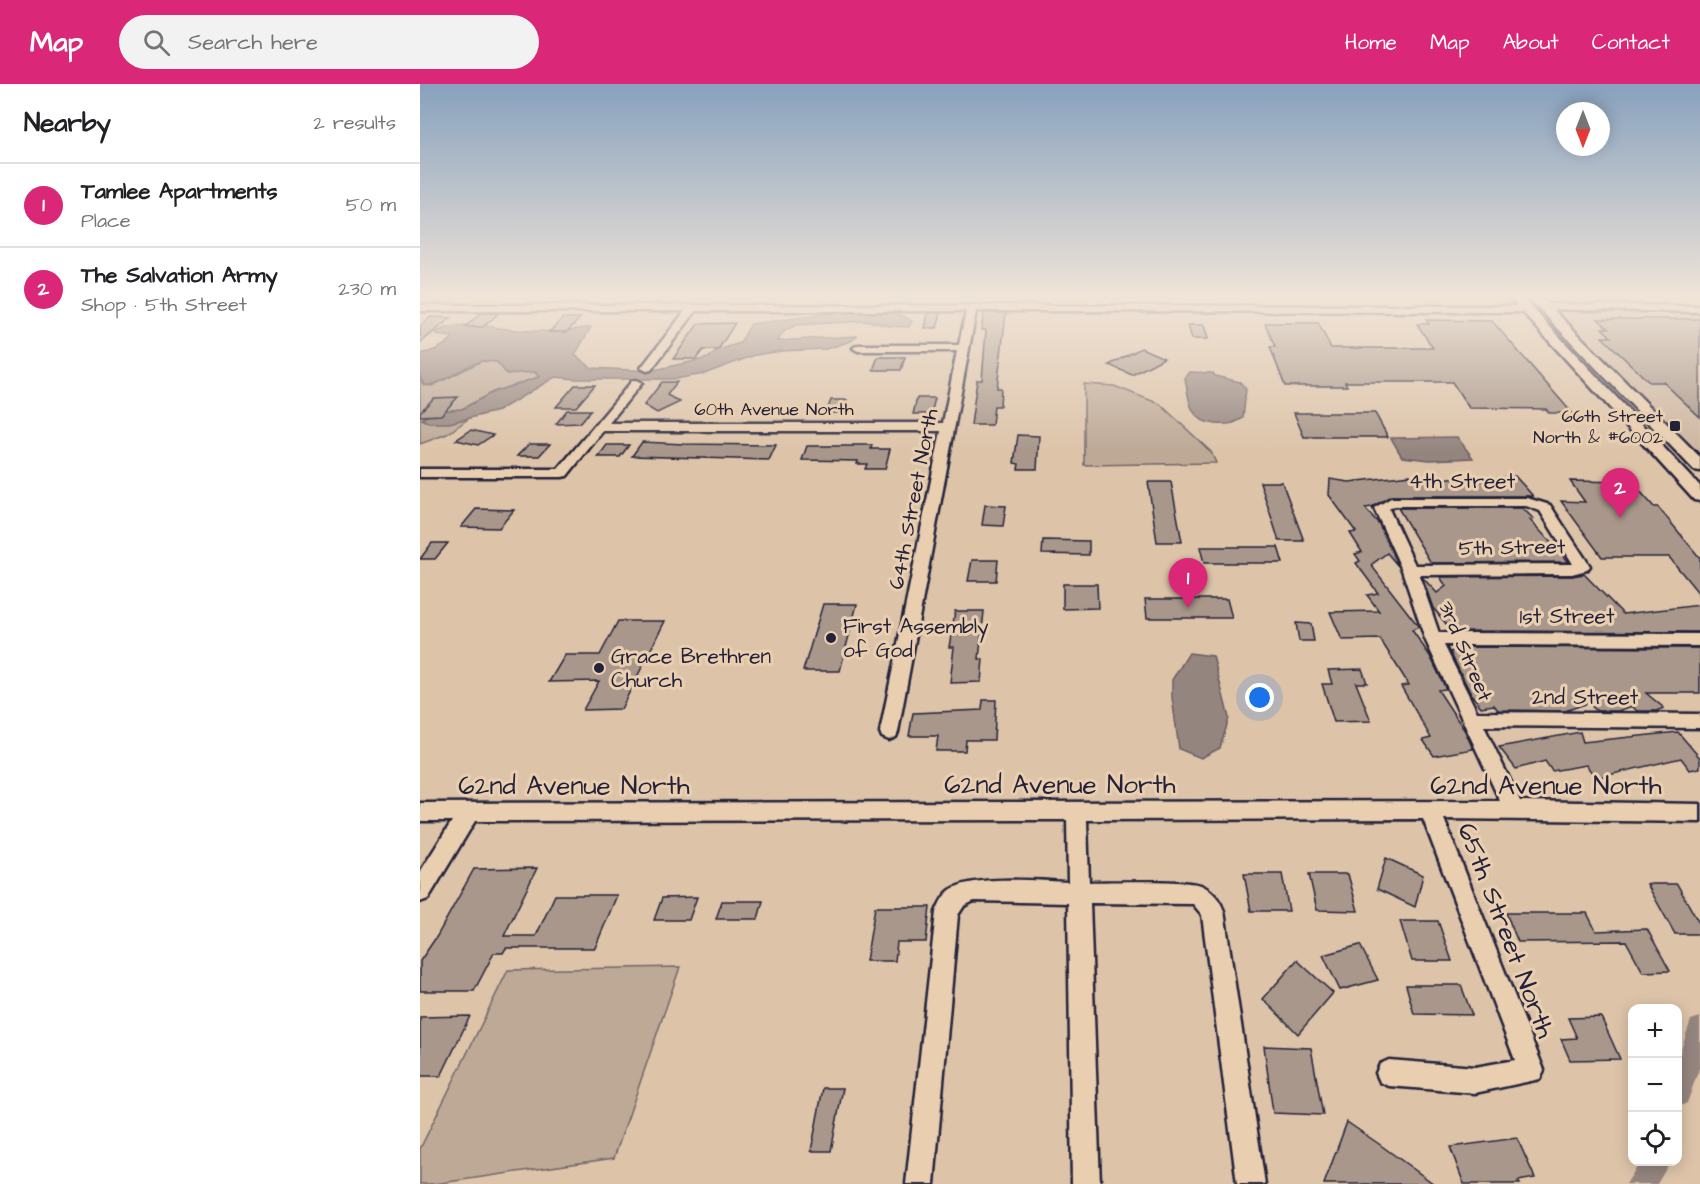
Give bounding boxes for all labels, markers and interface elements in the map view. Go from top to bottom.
search box [119,15,539,69]
text: Map [30,23,83,62]
icon: search [140,26,173,59]
text: Search here [188,27,318,58]
text: Home [1345,28,1397,57]
text: Map [1430,28,1470,57]
text: About [1503,28,1559,57]
text: Contact [1592,28,1670,57]
north arrow [1556,102,1610,156]
text: Nearby [24,105,111,141]
text: 2 results [313,109,396,137]
text: Tamlee Apartments [81,176,278,207]
text: 1 [42,191,45,219]
text: 50 m [346,191,396,219]
text: Place [81,207,131,235]
text: The Salvation Army [81,260,278,291]
text: 2 [38,275,49,303]
text: 230 m [338,275,396,303]
text: Shop · 5th Street [81,291,247,319]
street label: 60th Avenue North [694,397,854,422]
place label: 66th Street North & #6002 [1533,404,1664,450]
street label: 64th Street North [882,406,945,592]
marker: 66th Street North & #6002 [1668,419,1682,433]
street label: 4th Street [1409,467,1516,496]
pin: 2 [1600,468,1640,518]
street label: 5th Street [1458,532,1566,563]
pin: 1 [1168,558,1208,608]
street label: 3rd Street [1431,597,1500,706]
street label: 1st Street [1520,602,1615,631]
place label: First Assembly of God [843,612,989,665]
marker: First Assembly of God [824,631,838,645]
place label: Grace Brethren Church [611,642,771,695]
marker: Grace Brethren Church [592,661,606,675]
your location [1245,683,1274,712]
street label: 2nd Street [1532,683,1639,712]
street label: 62nd Avenue North [944,767,1176,803]
street label: 62nd Avenue North [458,768,690,804]
street label: 62nd Avenue North [1430,768,1662,804]
street label: 65th Street North [1448,818,1564,1043]
map controls [1628,1004,1682,1166]
button: + [1628,1004,1682,1058]
button: − [1628,1058,1682,1112]
button: locate [1628,1112,1682,1166]

